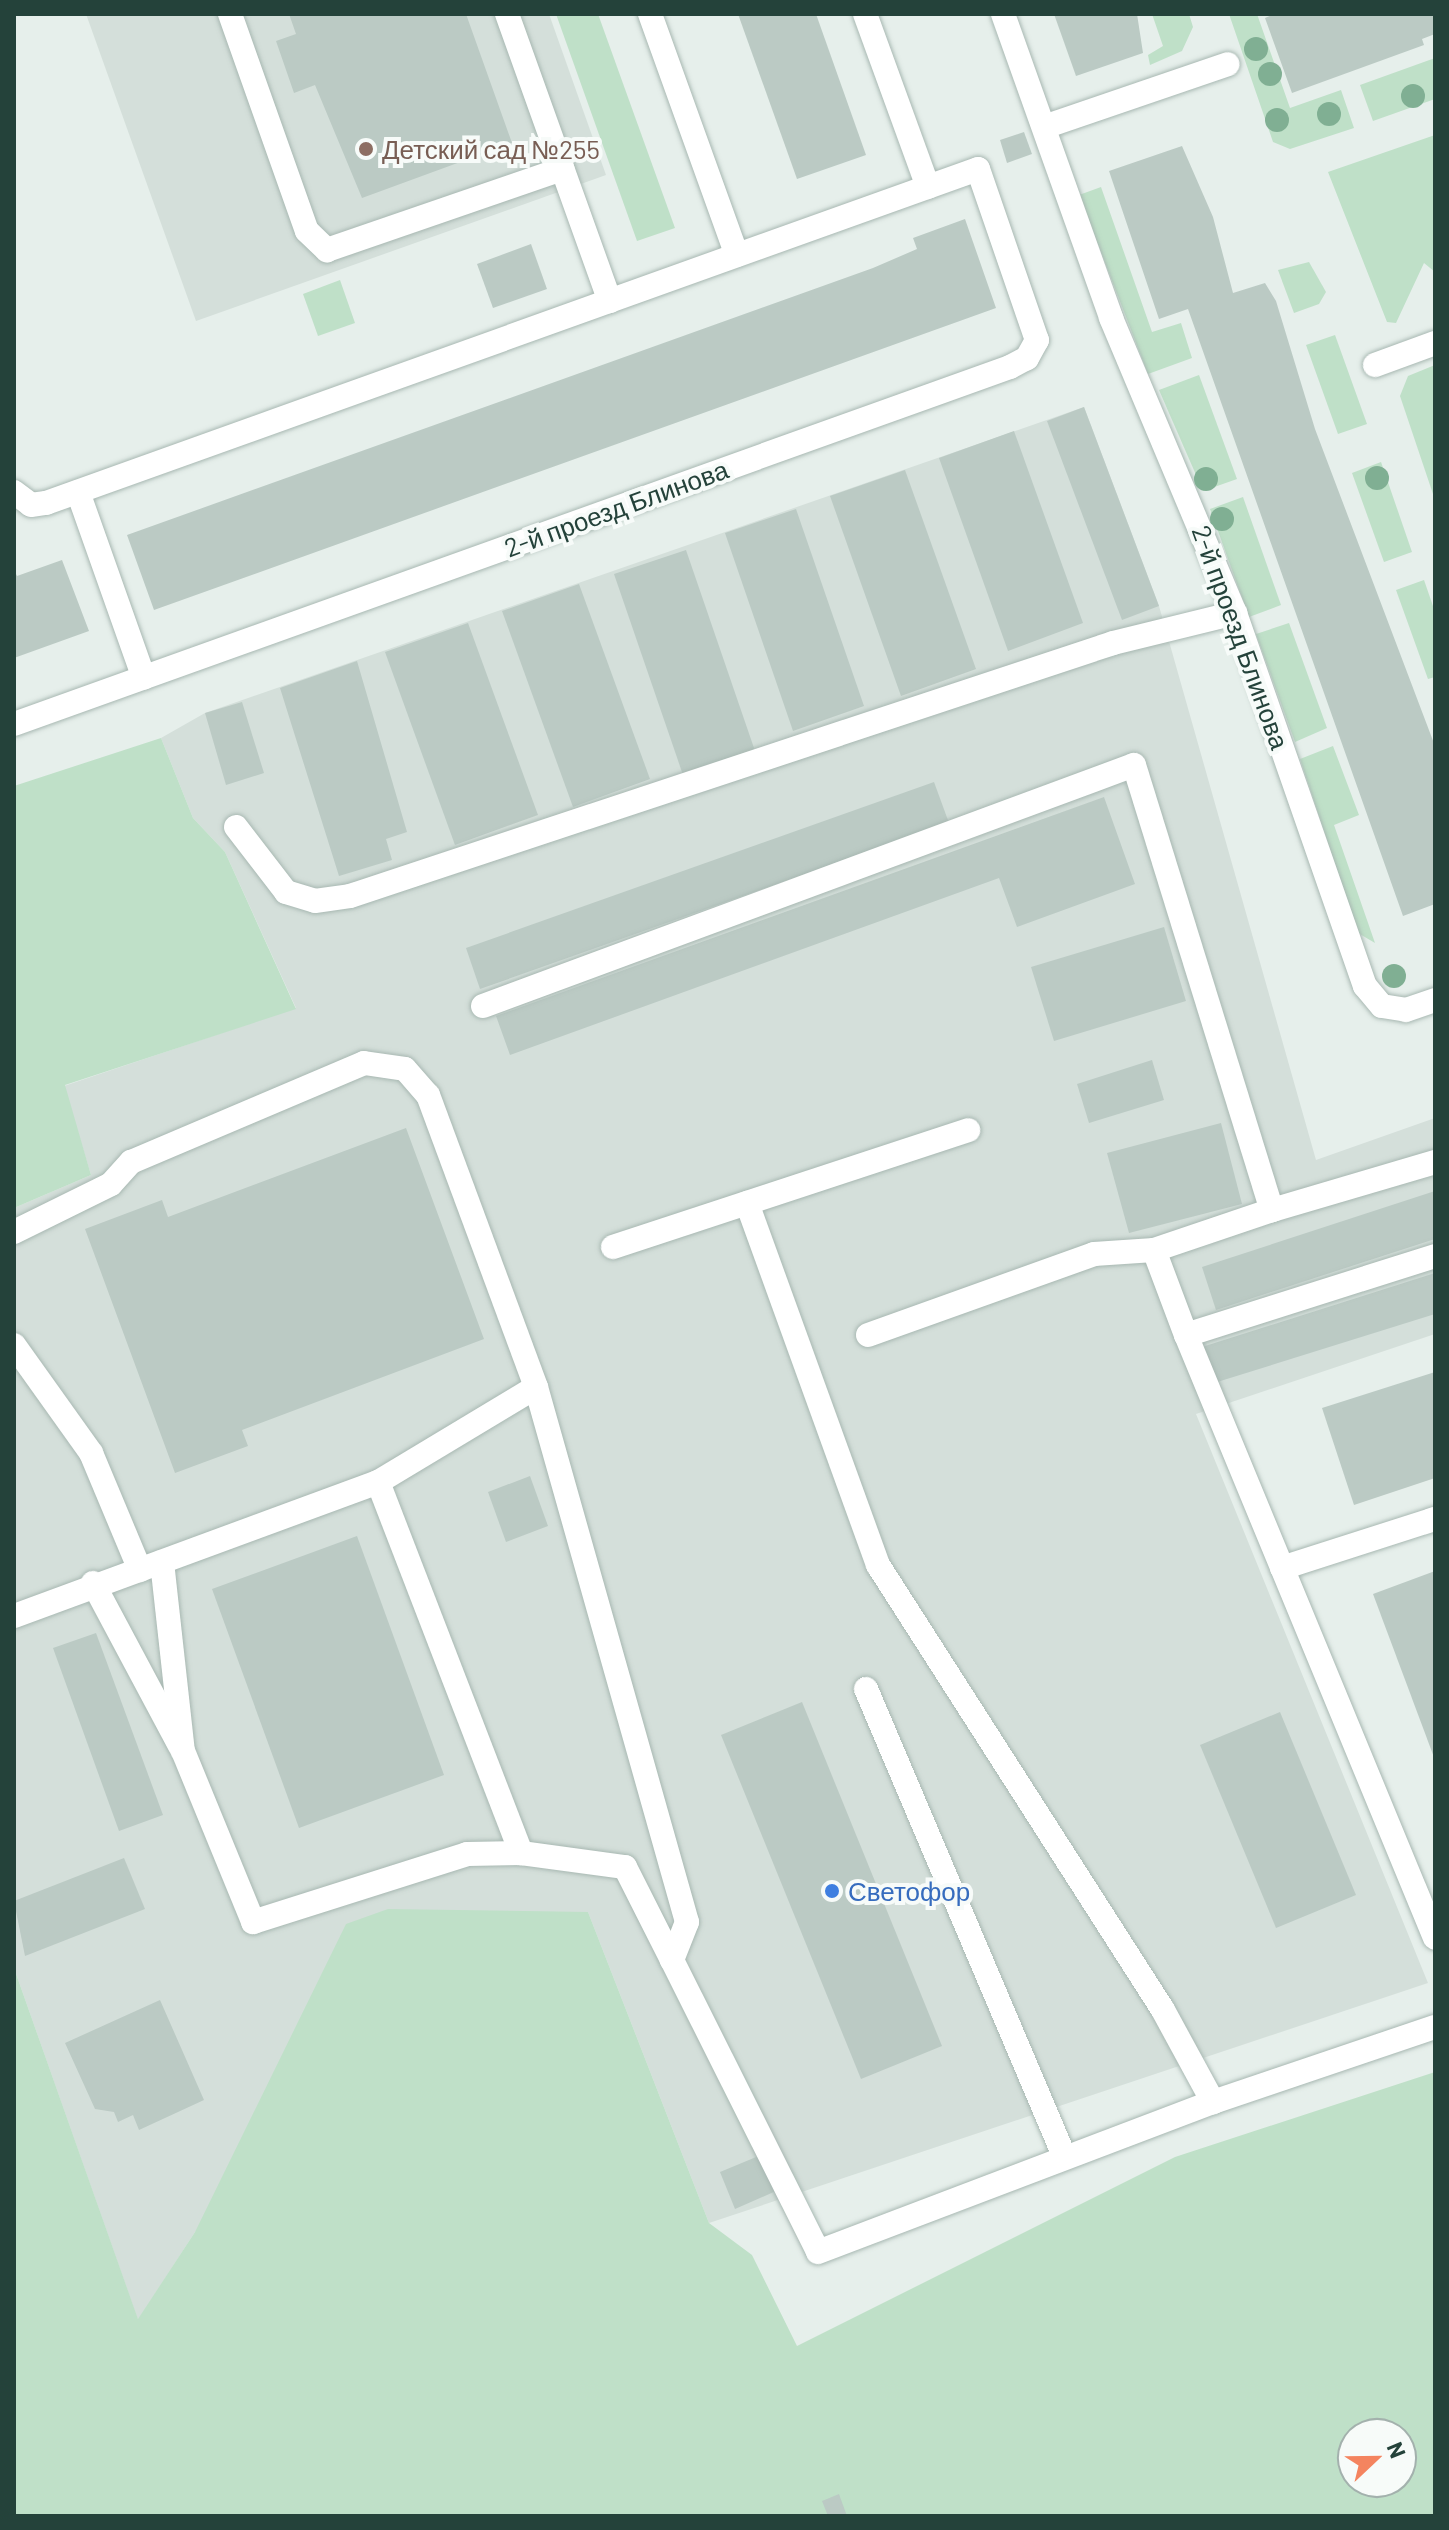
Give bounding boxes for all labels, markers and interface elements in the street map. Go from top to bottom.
place label: Детский сад №255 [382,133,600,165]
marker: Детский сад №255 [357,140,375,158]
street label: 2-й проезд Блинова [500,453,732,563]
street label: 2-й проезд Блинова [1186,521,1296,753]
place label: Светофор [848,1875,970,1907]
marker: Светофор [823,1882,841,1900]
north arrow [1337,2418,1417,2498]
text: N [1383,2438,1412,2461]

